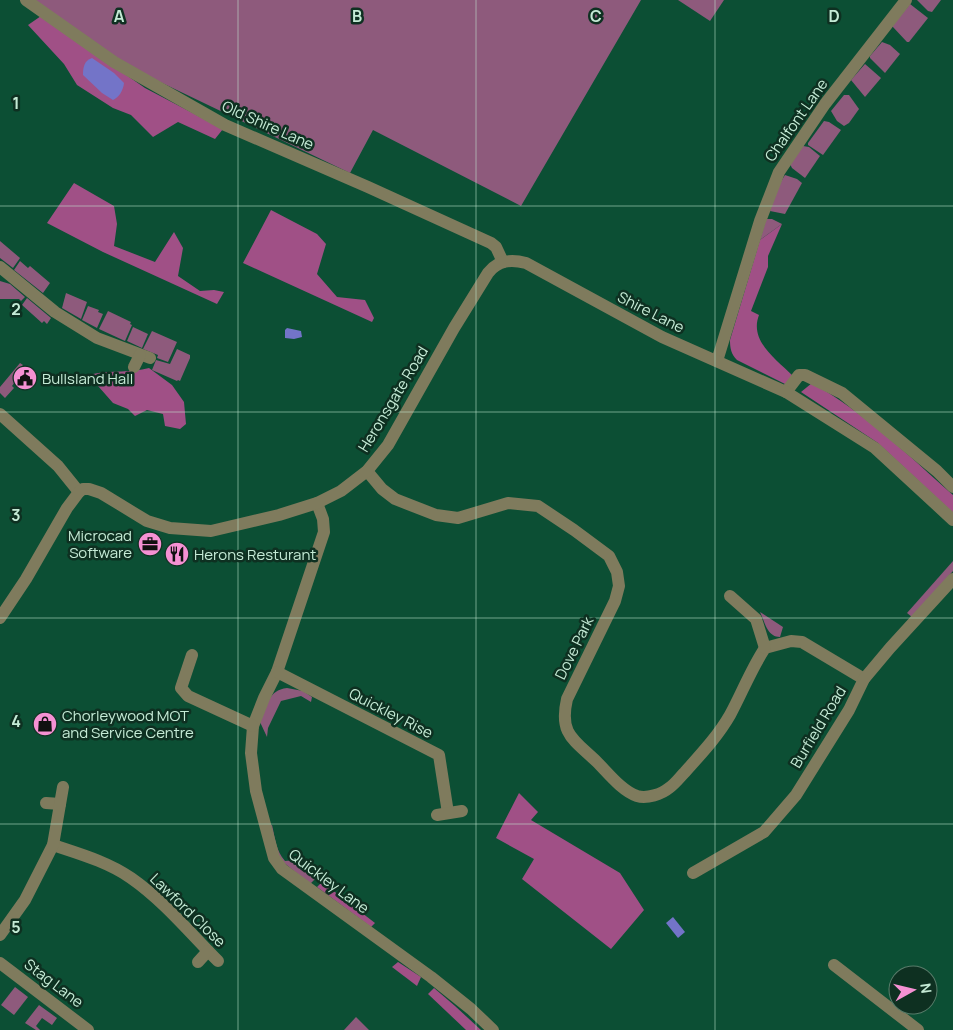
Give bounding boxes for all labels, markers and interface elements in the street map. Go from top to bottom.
text: A [114,5,125,27]
text: B [352,5,362,27]
text: C [590,5,602,27]
text: D [828,5,840,27]
street label: Chalfont Lane [760,74,833,166]
text: 1 [12,92,20,114]
street label: Old Shire Lane [219,95,317,155]
street label: Shire Lane [614,286,688,338]
text: 2 [11,298,21,320]
street label: Heronsgate Road [353,342,433,456]
public building icon: Bullsland Hall [12,365,38,391]
place label: Bullsland Hall [42,368,133,389]
text: 3 [11,504,21,526]
place label: Microcad Software [68,525,132,563]
office icon: Microcad Software [137,531,163,557]
restaurant icon: Herons Resturant [164,541,190,567]
place label: Herons Resturant [194,544,316,565]
street label: Dove Park [550,613,599,683]
street label: Burfield Road [785,682,851,772]
street label: Quickley Rise [345,683,437,743]
place label: Chorleywood MOT and Service Centre [62,705,194,743]
text: 4 [11,710,21,732]
shop icon: Chorleywood MOT and Service Centre [32,711,58,737]
street label: Quickley Lane [284,844,374,918]
street label: Lawford Close [145,868,231,952]
text: 5 [11,916,21,938]
street label: Stag Lane [20,954,88,1012]
north arrow [888,965,938,1015]
text: N [916,982,936,994]

